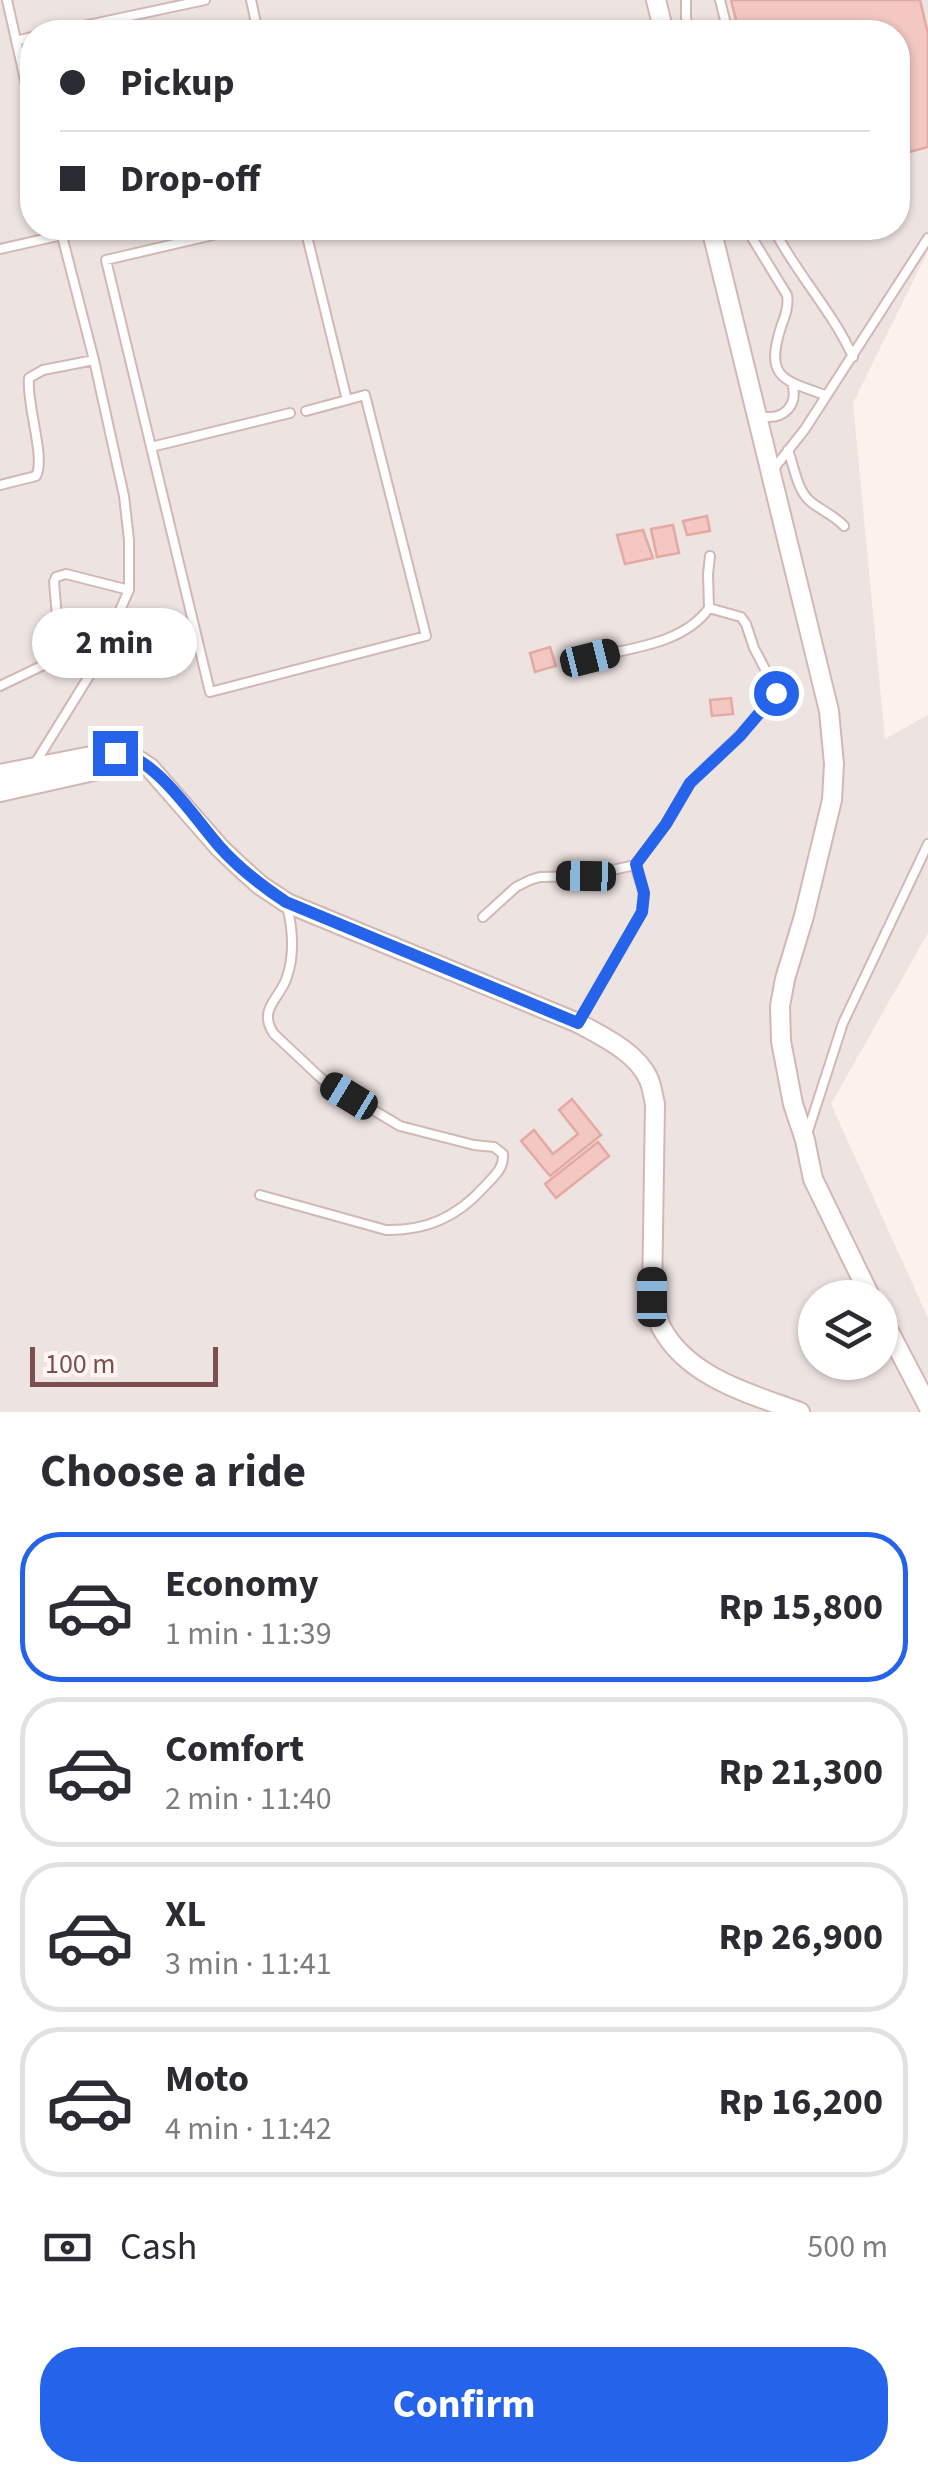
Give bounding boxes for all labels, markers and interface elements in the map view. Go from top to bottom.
text: Pickup [120,56,234,110]
text: Drop-off [120,152,260,206]
callout: 2 min [32,608,198,678]
text: 2 min [76,620,153,666]
car [557,636,623,680]
route start [754,671,799,716]
route end [93,731,138,776]
car [556,860,616,892]
car [316,1068,382,1124]
car [637,1267,667,1327]
map controls [798,1280,898,1380]
button: layers [798,1280,898,1380]
scale bar [30,1342,218,1386]
text: 100 m [45,1344,116,1384]
text: Choose a ride [40,1440,306,1504]
text: Economy [165,1557,318,1611]
icon: car [45,1562,135,1652]
text: Rp 15,800 [719,1580,883,1634]
text: 1 min · 11:39 [165,1611,332,1657]
text: Comfort [165,1722,304,1776]
icon: car [45,1727,135,1817]
text: Rp 21,300 [719,1745,883,1799]
text: 2 min · 11:40 [165,1776,332,1822]
text: XL [165,1887,206,1941]
icon: car [45,1892,135,1982]
text: Rp 26,900 [719,1910,883,1964]
text: 3 min · 11:41 [165,1941,332,1987]
text: Moto [165,2052,249,2106]
icon: car [45,2057,135,2147]
text: Rp 16,200 [719,2075,883,2129]
text: 4 min · 11:42 [165,2106,332,2152]
icon: cash [40,2220,95,2275]
text: Cash [120,2220,197,2274]
text: 500 m [807,2224,888,2270]
button: Confirm [40,2347,888,2462]

